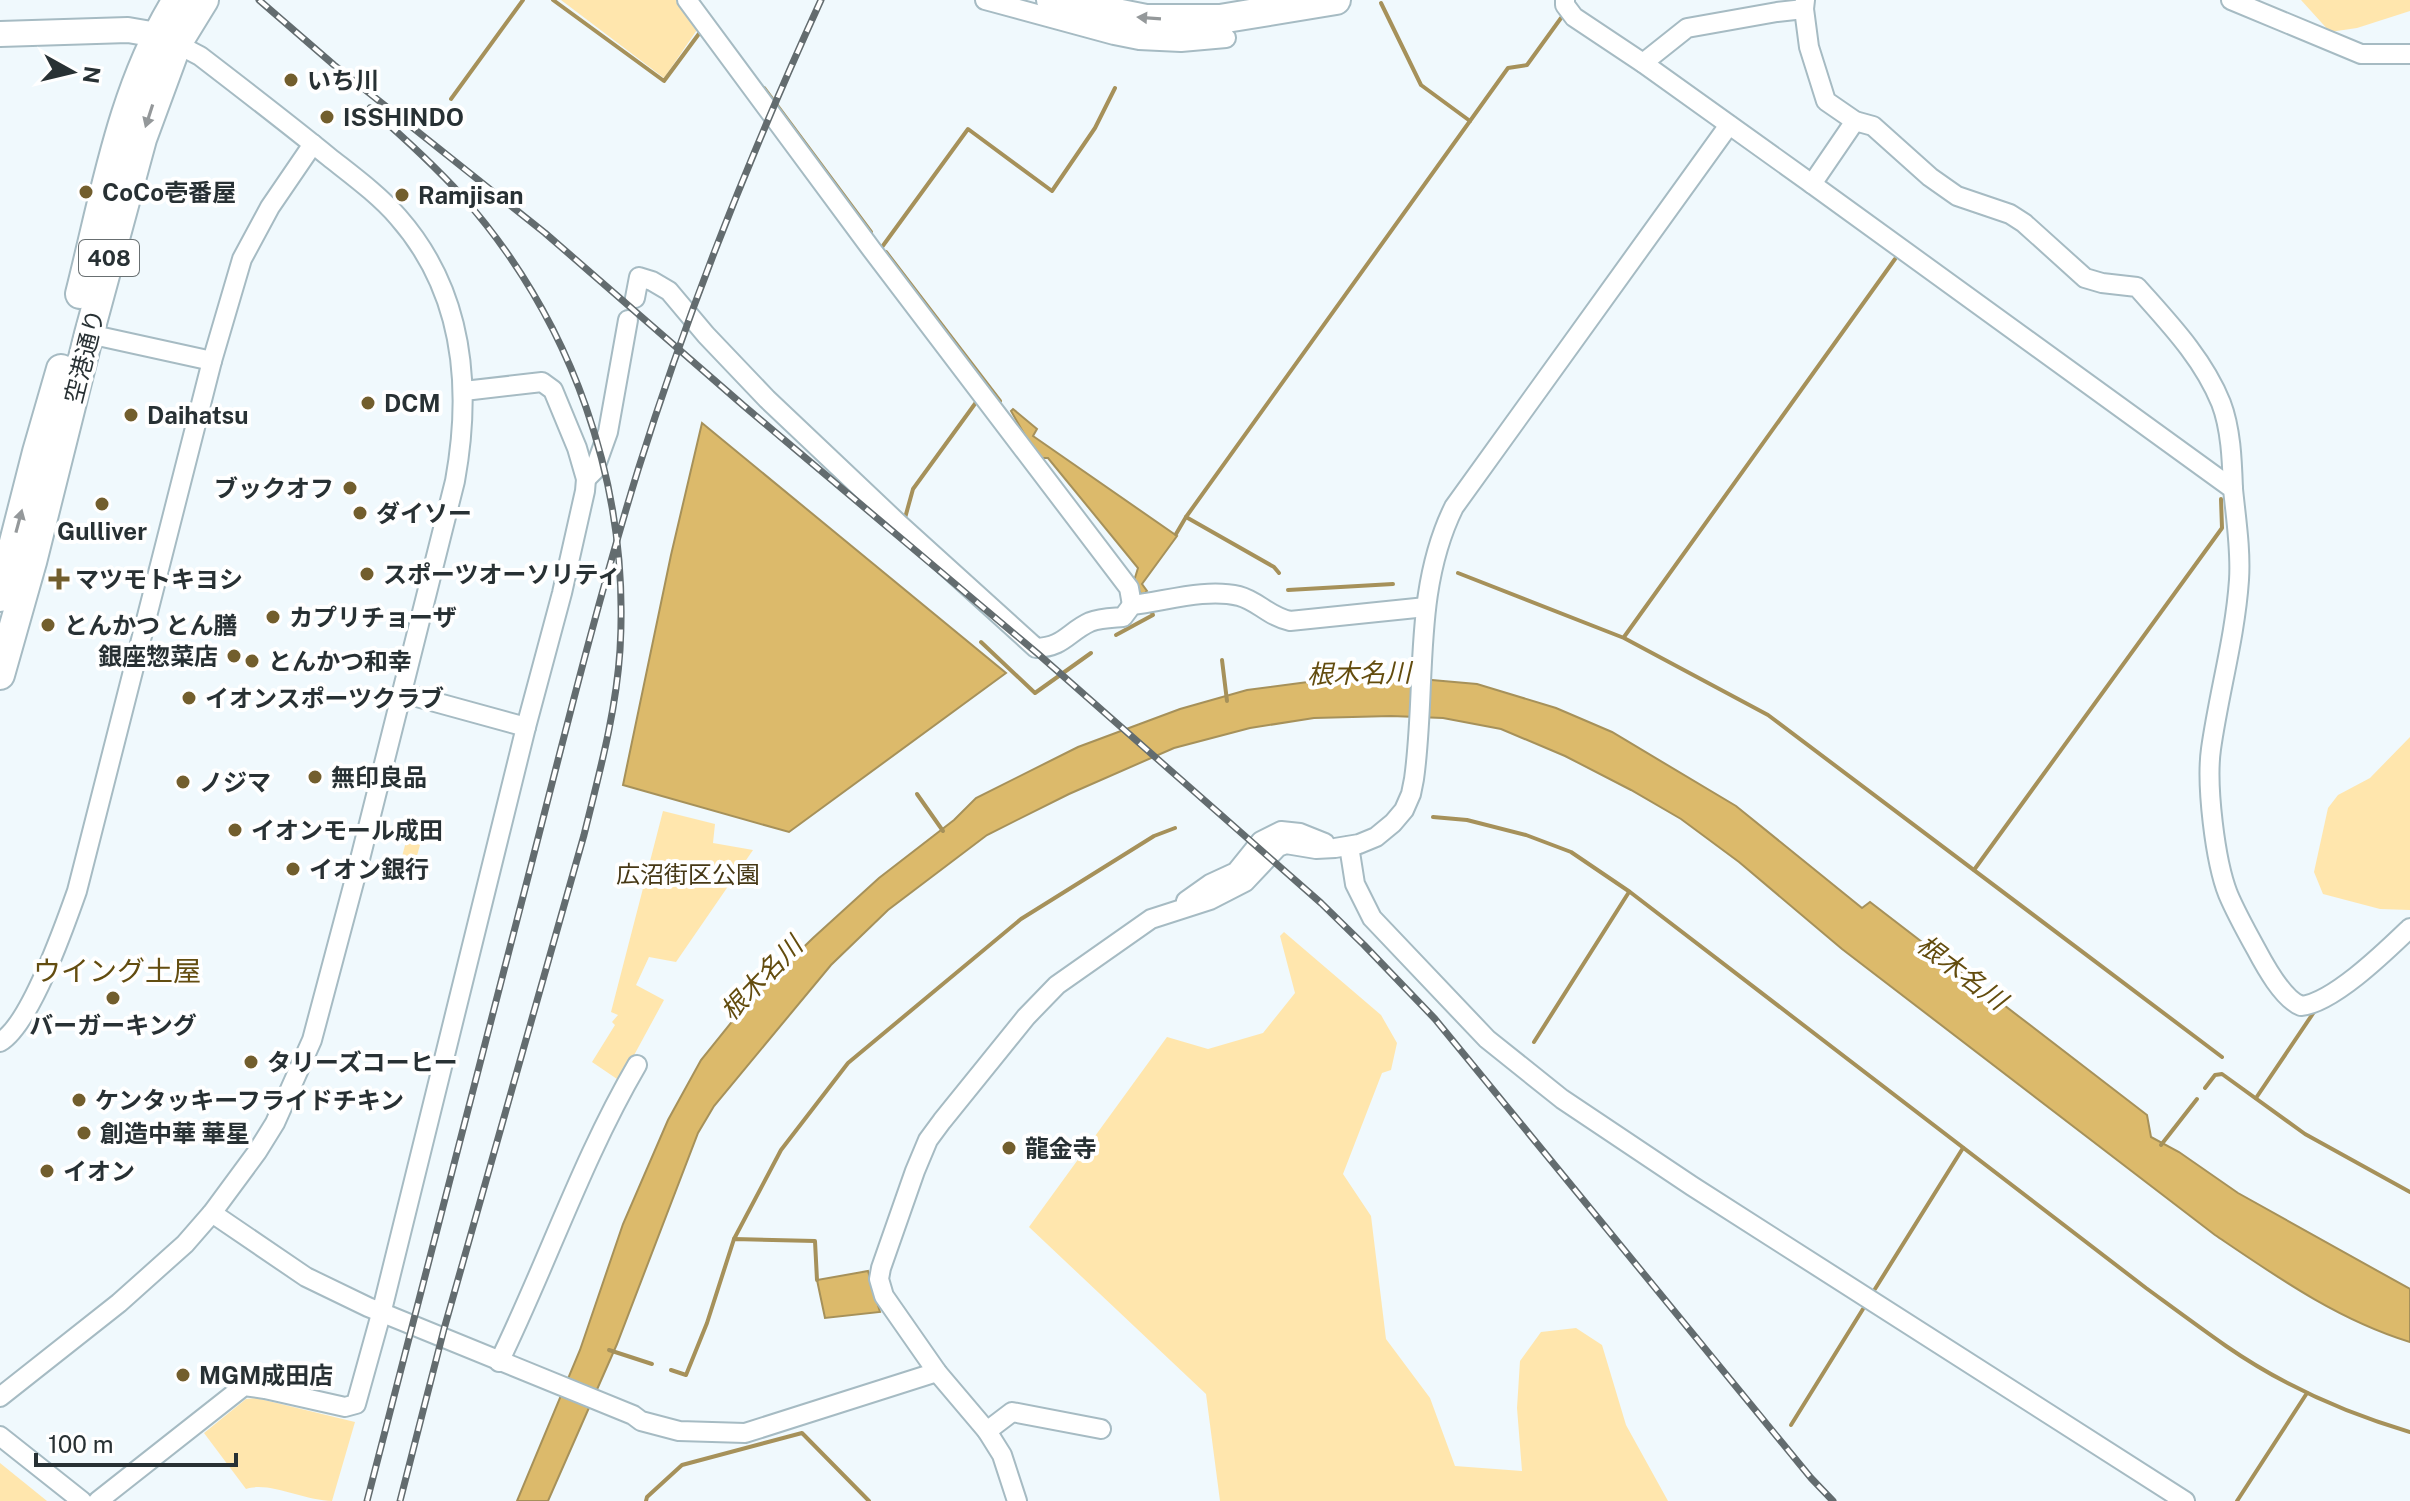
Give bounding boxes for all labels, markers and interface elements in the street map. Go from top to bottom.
one-way arrow [1136,11,1161,24]
north arrow [32,32,112,112]
text: N [78,64,106,85]
place label: いち川 [307,66,379,94]
marker: いち川 [282,71,300,89]
place label: ISSHINDO [343,103,464,131]
one-way arrow [143,105,155,129]
marker: ISSHINDO [318,108,336,126]
place label: CoCo壱番屋 [102,178,236,206]
place label: Ramjisan [418,181,524,209]
marker: CoCo壱番屋 [77,183,95,201]
marker: Ramjisan [393,186,411,204]
road number: 408 [79,240,139,276]
street label: 空港通り [59,306,109,406]
place label: DCM [384,389,441,417]
marker: DCM [359,394,377,412]
place label: Daihatsu [147,401,249,429]
marker: Daihatsu [122,406,140,424]
place label: ブックオフ [214,474,334,502]
marker: ブックオフ [341,479,359,497]
marker: Gulliver [93,495,111,513]
place label: ダイソー [376,499,472,527]
marker: ダイソー [351,504,369,522]
one-way arrow [14,509,26,534]
place label: Gulliver [57,517,147,545]
place label: スポーツオーソリティ [383,560,621,588]
place label: マツモトキヨシ [75,565,243,593]
marker: スポーツオーソリティ [358,565,376,583]
marker: マツモトキヨシ [50,570,68,588]
place label: カプリチョーザ [289,603,457,631]
marker: カプリチョーザ [264,608,282,626]
place label: とんかつ とん膳 [64,611,237,639]
marker: とんかつ とん膳 [39,616,57,634]
place label: 銀座惣菜店 [98,642,218,670]
marker: 銀座惣菜店 [225,647,243,665]
place label: とんかつ和幸 [268,647,412,675]
marker: とんかつ和幸 [243,652,261,670]
water label: 根木名川 [1307,657,1414,689]
place label: イオンスポーツクラブ [205,684,444,712]
marker: イオンスポーツクラブ [180,689,198,707]
place label: 無印良品 [331,763,427,791]
place label: ノジマ [199,768,271,796]
marker: 無印良品 [306,768,324,786]
marker: ノジマ [174,773,192,791]
place label: イオンモール成田 [251,816,443,844]
marker: イオンモール成田 [226,821,244,839]
place label: イオン銀行 [309,855,429,883]
marker: イオン銀行 [284,860,302,878]
park label: 広沼街区公園 [616,860,760,888]
water label: 根木名川 [714,928,810,1026]
water label: 根木名川 [1911,928,2015,1017]
district label: ウイング土屋 [33,954,201,987]
marker: バーガーキング [104,989,122,1007]
place label: バーガーキング [29,1011,197,1039]
place label: タリーズコーヒー [267,1048,458,1076]
marker: タリーズコーヒー [242,1053,260,1071]
place label: ケンタッキーフライドチキン [95,1086,404,1114]
marker: ケンタッキーフライドチキン [70,1091,88,1109]
place label: 創造中華 華星 [100,1119,249,1147]
marker: 創造中華 華星 [75,1124,93,1142]
place label: 龍金寺 [1025,1134,1097,1162]
marker: 龍金寺 [1000,1139,1018,1157]
place label: イオン [63,1157,135,1185]
marker: イオン [38,1162,56,1180]
place label: MGM成田店 [199,1361,333,1389]
marker: MGM成田店 [174,1366,192,1384]
scale bar [36,1417,236,1467]
text: 100 m [48,1430,114,1458]

